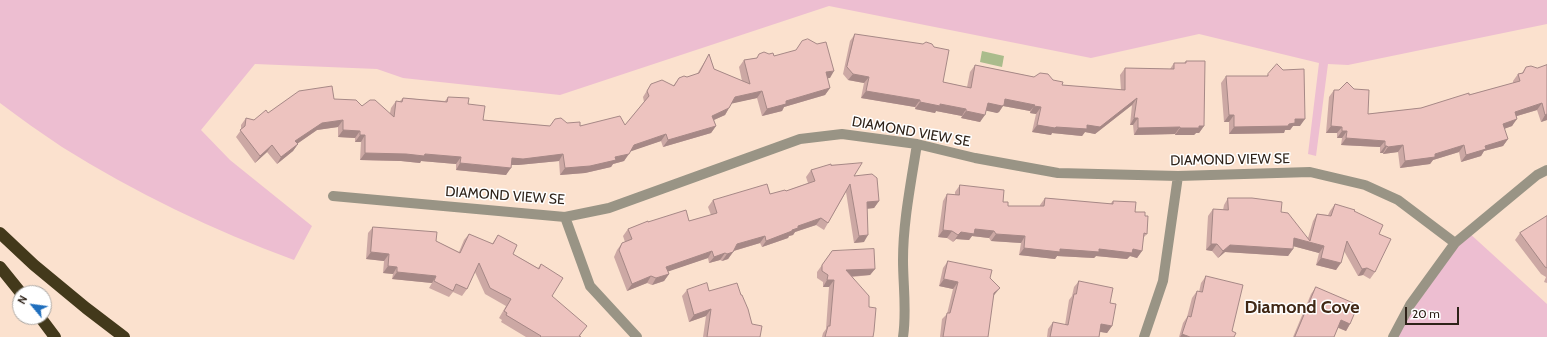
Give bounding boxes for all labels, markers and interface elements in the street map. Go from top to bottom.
street label: DIAMOND VIEW SE [851,113,971,151]
street label: DIAMOND VIEW SE [1170,151,1290,169]
street label: DIAMOND VIEW SE [445,183,565,209]
north arrow [12,285,52,325]
text: N [14,293,30,306]
district label: Diamond Cove [1244,297,1360,319]
scale bar [1407,299,1461,325]
text: 20 m [1412,306,1440,321]

